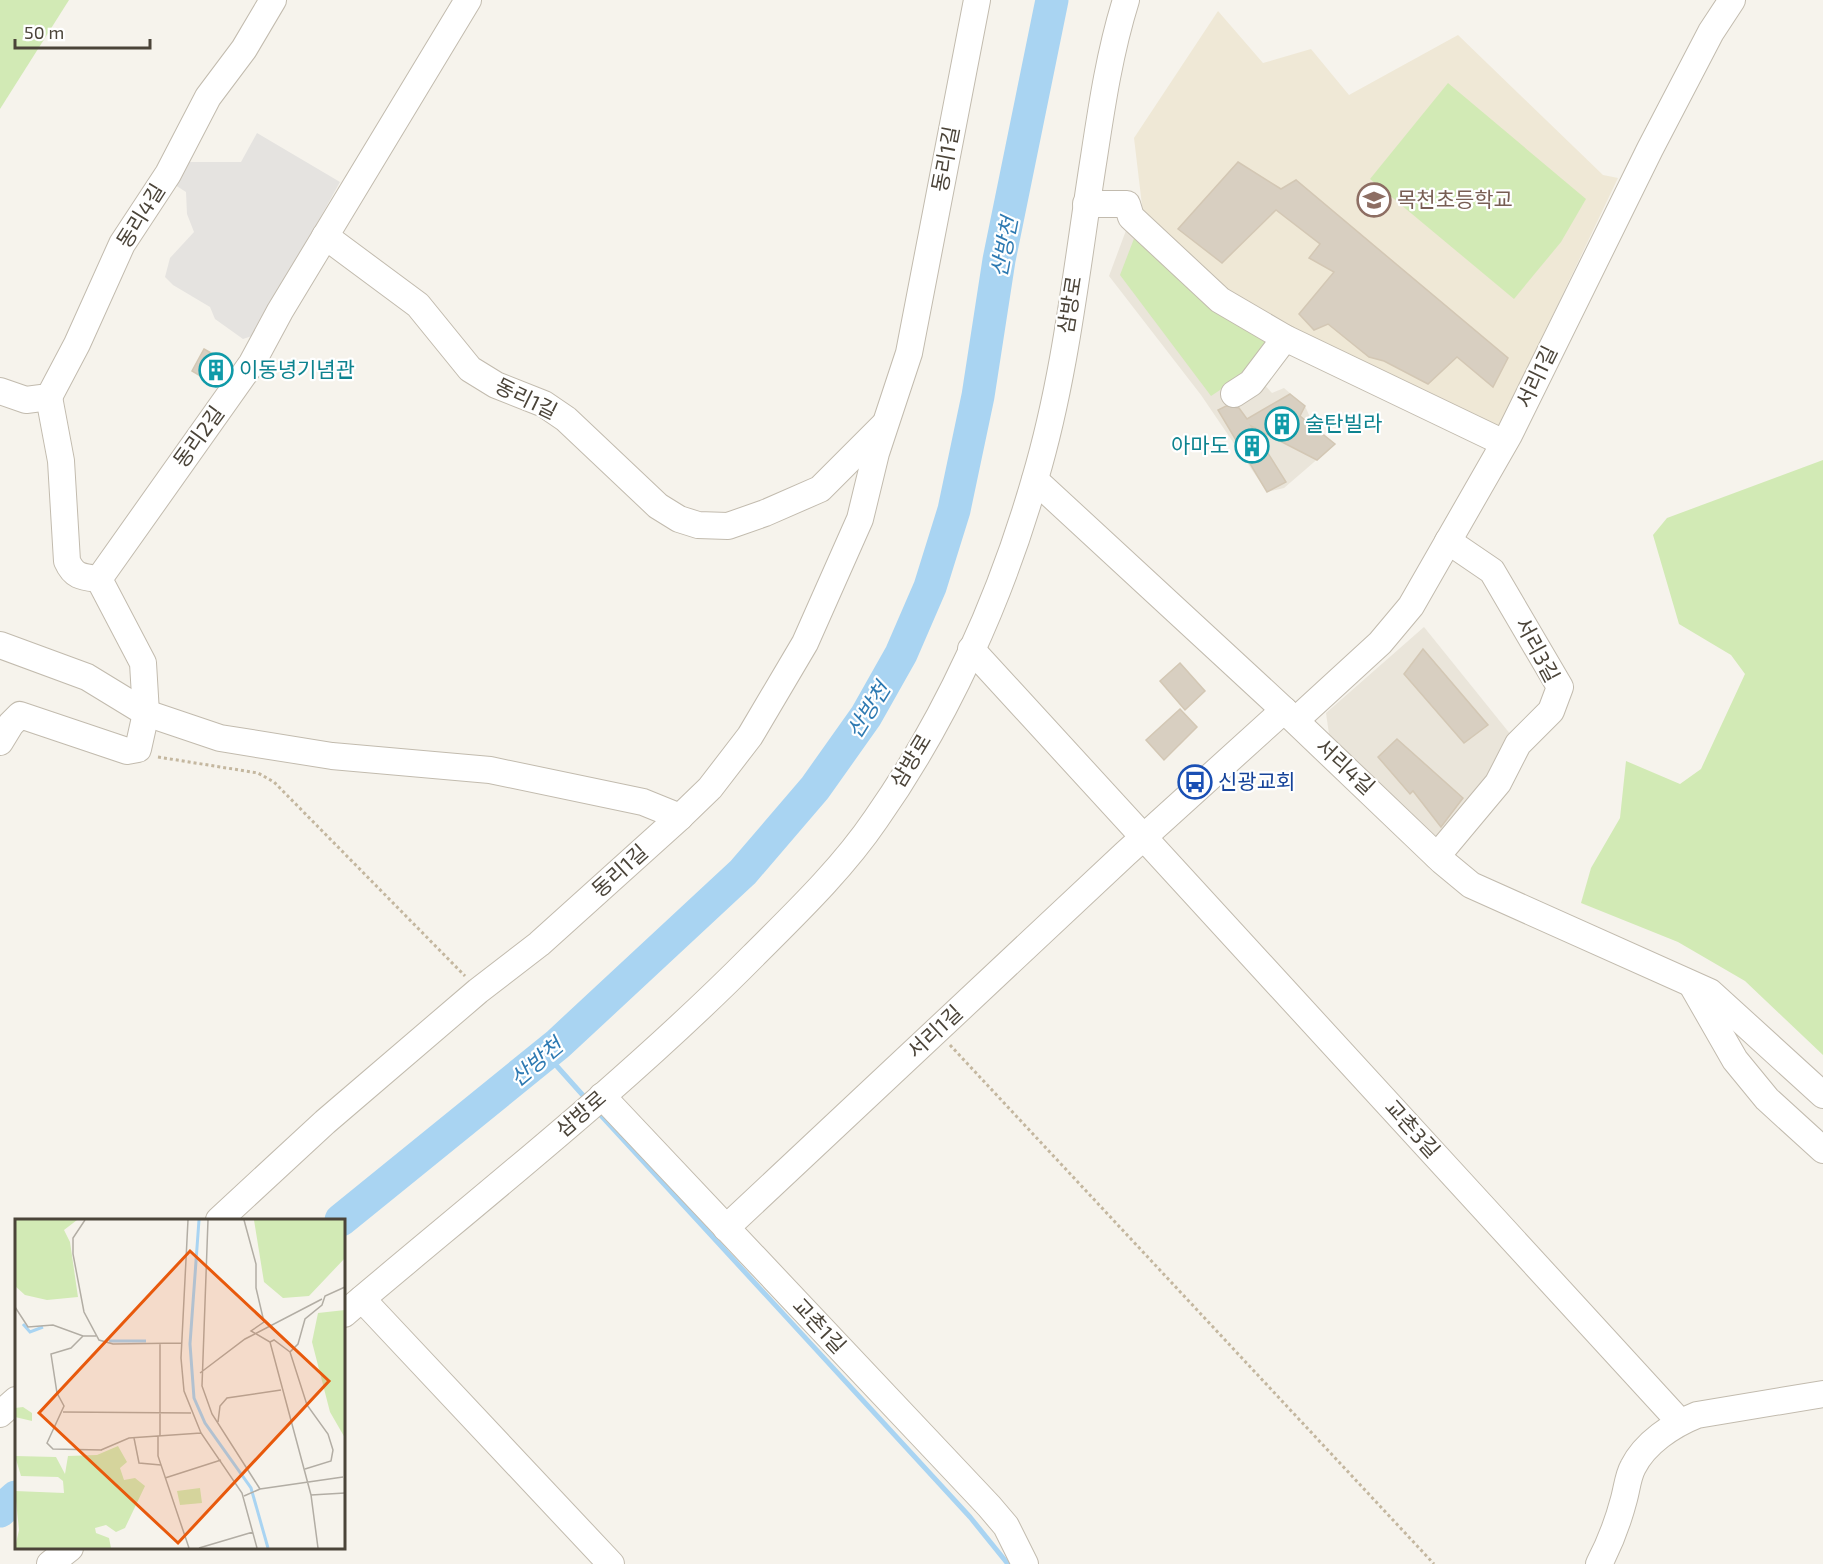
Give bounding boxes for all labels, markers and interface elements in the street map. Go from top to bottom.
scale bar [15,12,150,50]
text: 50 m [24,21,64,43]
street label: 동리1길 [926,124,963,194]
street label: 동리4길 [110,179,169,252]
school or university icon: 목천초등학교 [1356,182,1392,218]
place label: 목천초등학교 [1397,186,1513,211]
water label: 산방천 [984,212,1022,279]
street label: 삼방로 [1052,274,1085,335]
street label: 서리1길 [1510,341,1561,412]
building icon: 이동녕기념관 [198,352,234,388]
place label: 이동녕기념관 [239,356,355,381]
street label: 동리1길 [491,372,562,423]
street label: 동리2길 [167,401,228,472]
building icon: 술탄빌라 [1264,406,1300,442]
place label: 술탄빌라 [1305,410,1382,435]
building icon: 아마도 [1234,428,1270,464]
place label: 아마도 [1171,432,1229,457]
street label: 서리3길 [1511,613,1566,686]
water label: 산방천 [840,674,896,742]
street label: 삼방로 [884,729,935,792]
street label: 서리4길 [1312,733,1380,799]
bus stop icon: 신광교회 [1177,764,1213,800]
place label: 신광교회 [1218,768,1295,793]
street label: 동리1길 [586,838,652,901]
street label: 서리1길 [901,999,967,1063]
water label: 산방천 [504,1030,569,1091]
street label: 삼방로 [550,1084,610,1141]
street label: 교촌3길 [1381,1094,1446,1162]
inset map [15,1219,345,1549]
street label: 교촌1길 [788,1292,852,1358]

